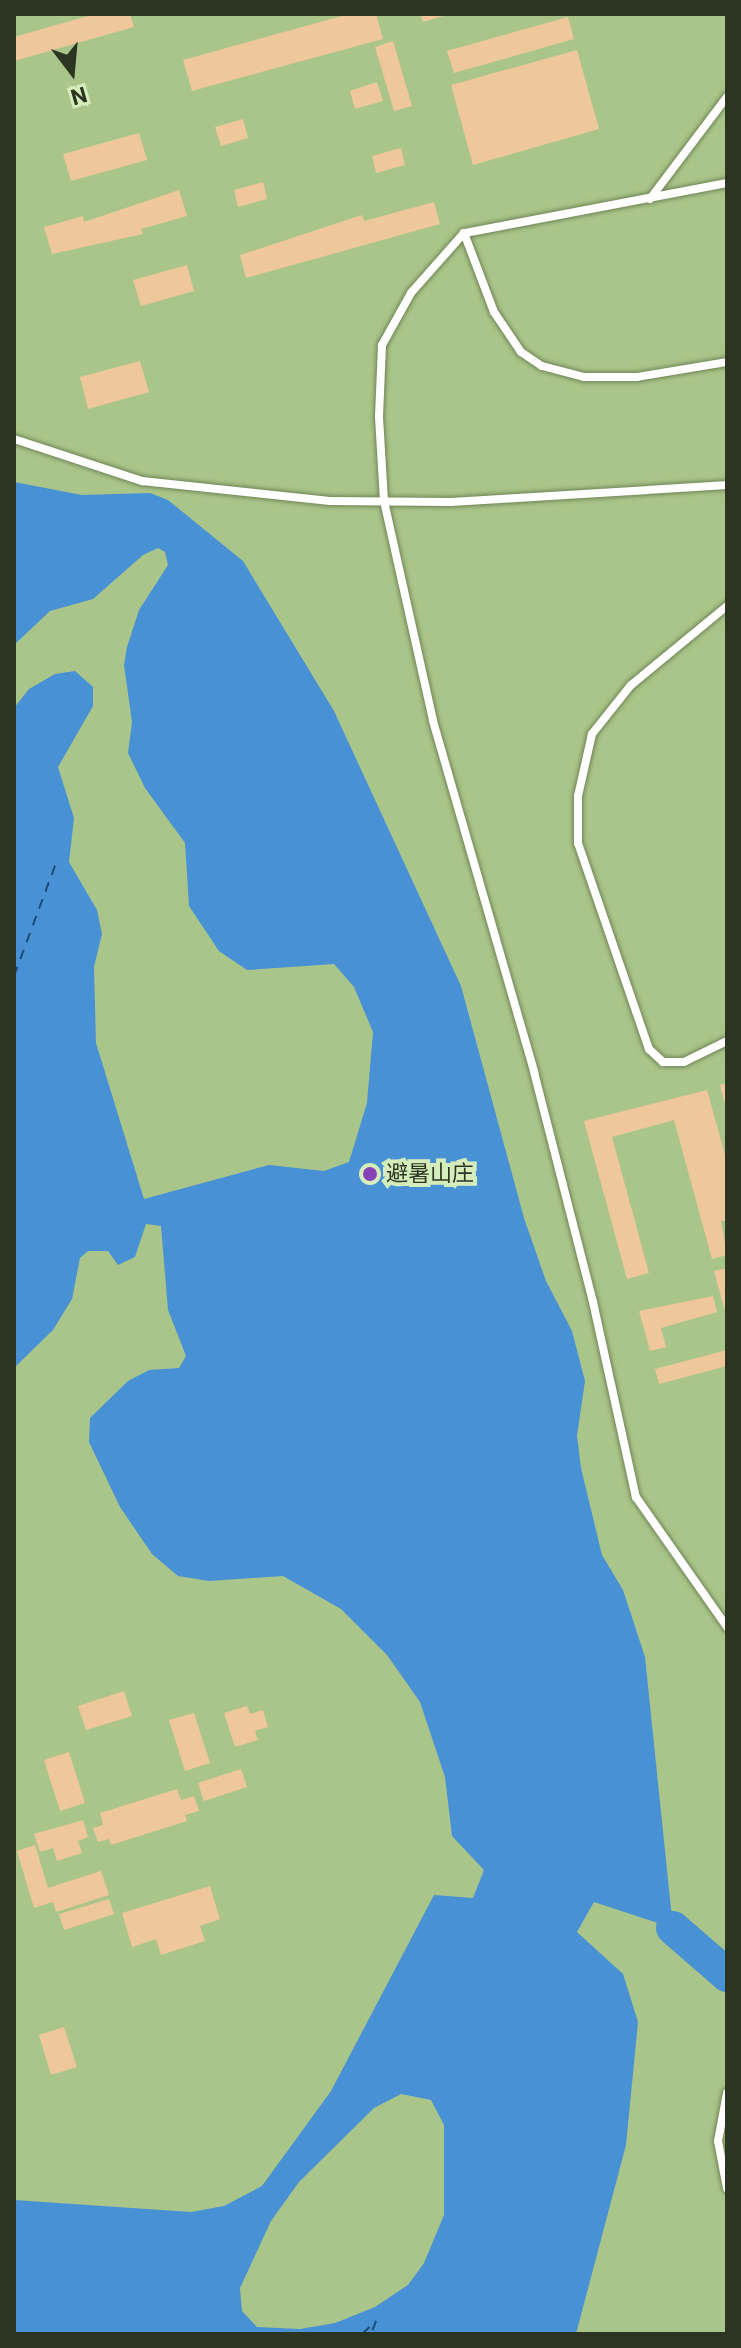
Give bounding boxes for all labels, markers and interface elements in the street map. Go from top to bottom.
north arrow [32,32,112,112]
text: N [68,81,90,110]
place label: 避暑山庄 [386,1161,474,1187]
marker: 避暑山庄 [361,1165,379,1183]

